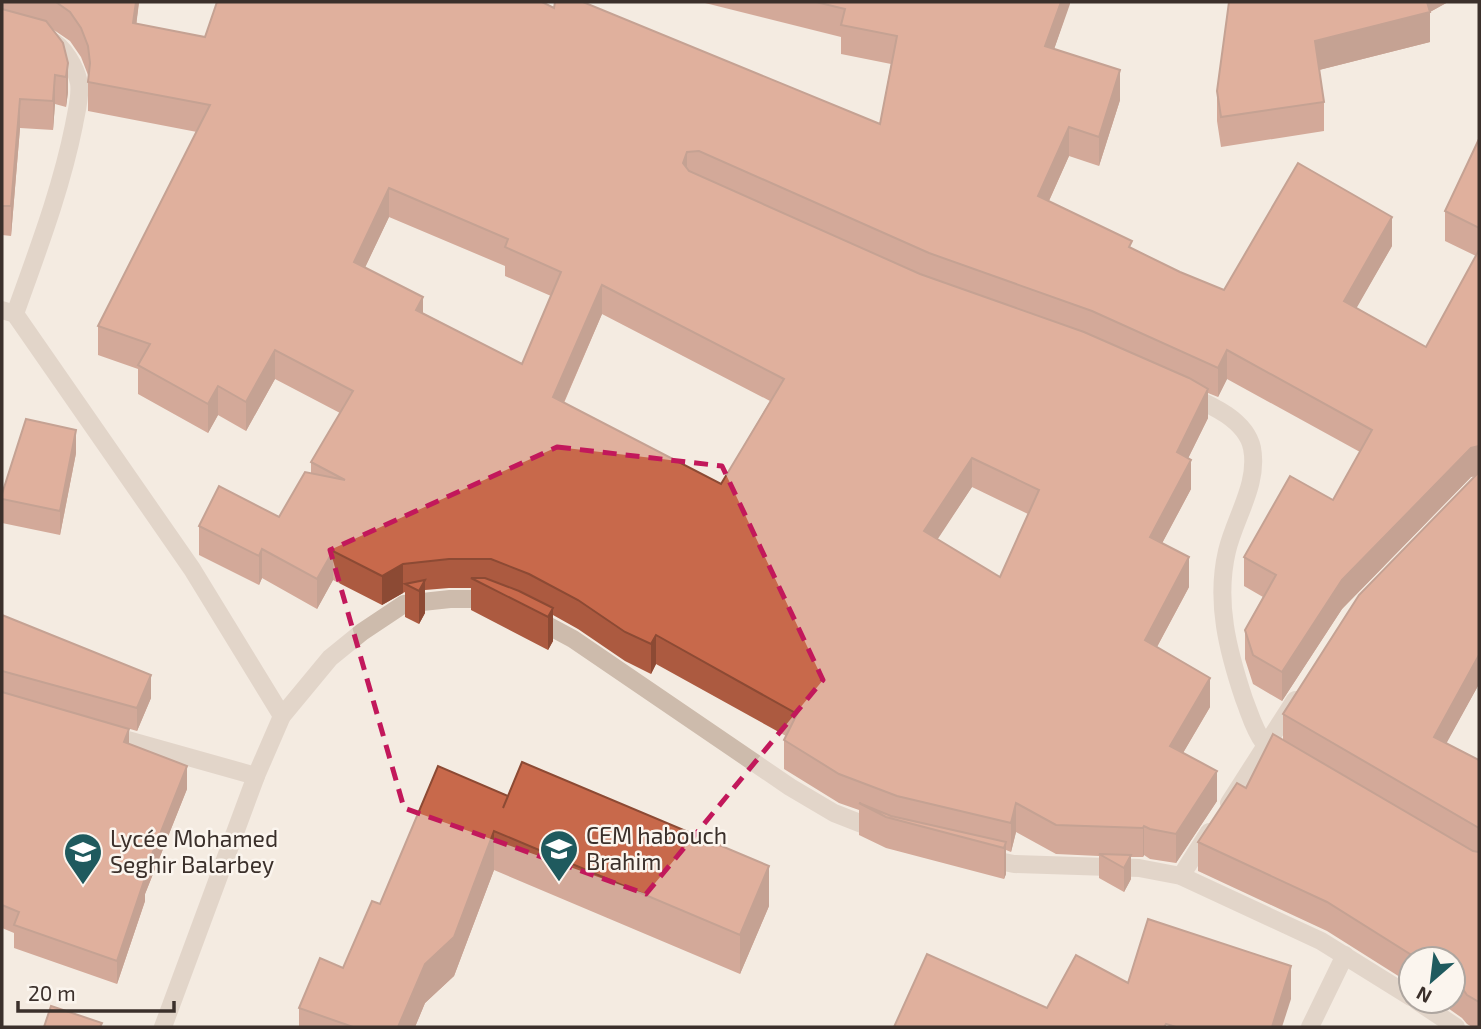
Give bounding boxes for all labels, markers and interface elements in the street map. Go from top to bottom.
place label: CEM habouch Brahim [586,821,727,875]
place label: Lycée Mohamed Seghir Balarbey [110,824,278,878]
school or university icon: CEM habouch Brahim [538,828,580,883]
school or university icon: Lycée Mohamed Seghir Balarbey [62,831,104,886]
north arrow [1397,945,1467,1015]
scale bar [18,970,173,1014]
text: 20 m [28,980,76,1005]
text: N [1412,982,1435,1009]

